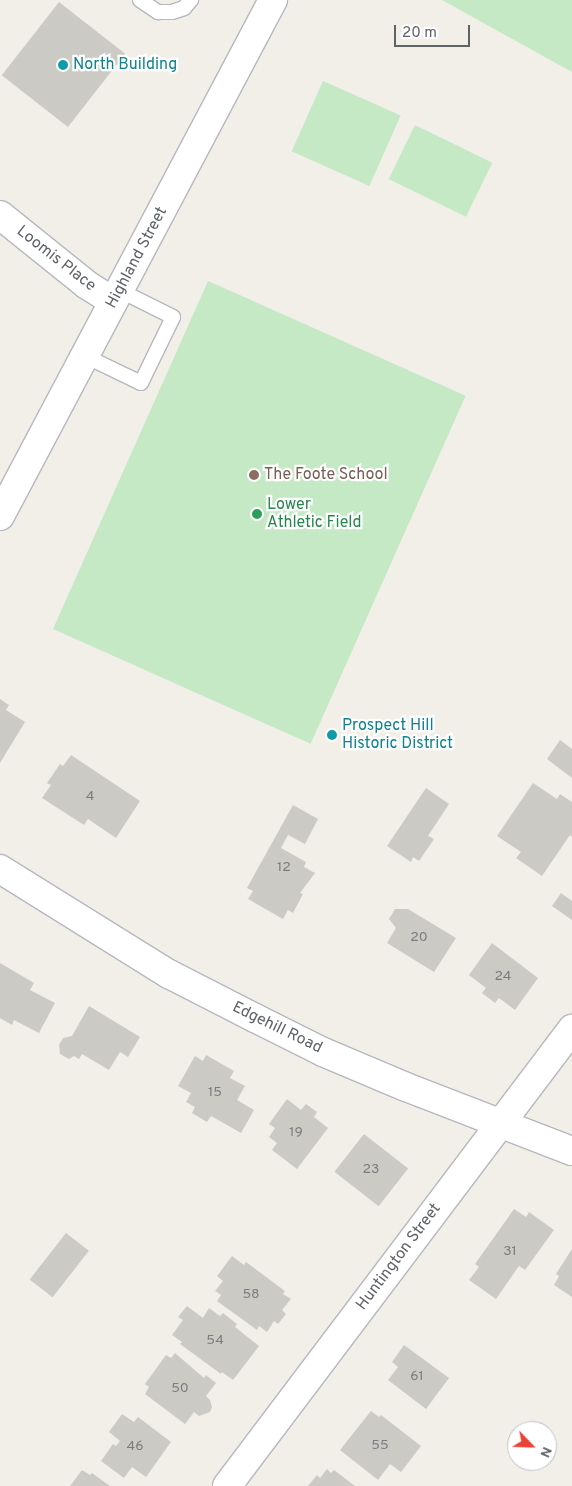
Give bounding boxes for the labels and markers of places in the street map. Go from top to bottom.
place label: North Building [73,55,177,75]
marker: North Building [57,59,69,71]
place label: The Foote School [264,465,388,485]
marker: The Foote School [248,469,260,481]
place label: Lower Athletic Field [267,495,361,533]
marker: Lower Athletic Field [251,508,263,520]
place label: Prospect Hill Historic District [342,716,453,754]
marker: Prospect Hill Historic District [326,729,338,741]

